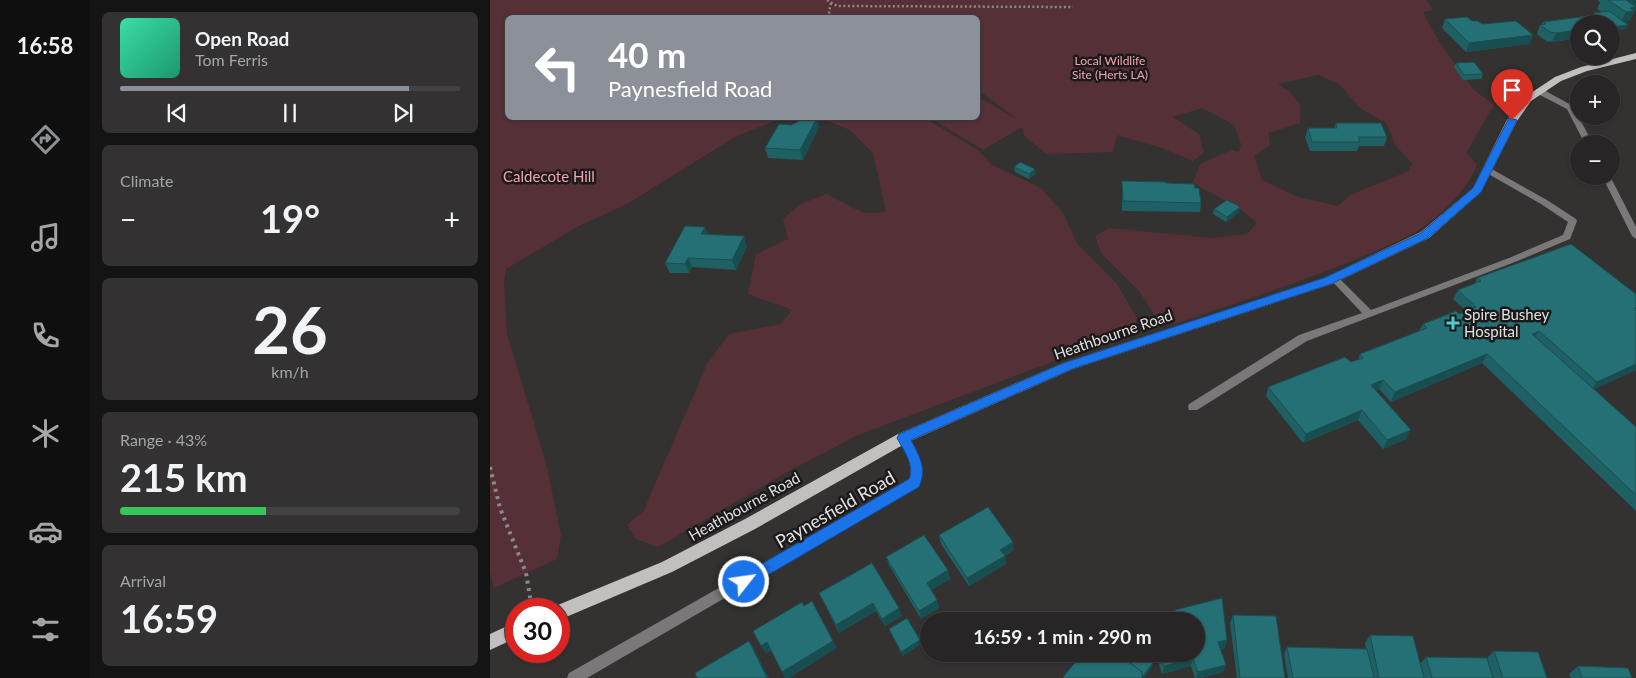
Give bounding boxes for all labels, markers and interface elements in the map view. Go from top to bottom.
map controls [1570,15,1620,185]
button: search [1570,15,1620,65]
text: Open Road [195,27,289,50]
text: 16:58 [17,32,73,59]
text: 40 m [608,33,686,75]
icon: left [525,35,590,100]
text: Tom Ferris [195,50,268,69]
park label: Local Wildlife Site (Herts LA) [1072,53,1148,82]
pin [1491,69,1533,120]
text: Paynesfield Road [608,75,772,102]
button: + [1570,75,1620,125]
icon: arrive [1498,76,1526,104]
icon: previous [163,99,191,127]
icon: pause [276,99,304,127]
icon: next [389,99,417,127]
icon: directions [28,122,63,157]
button: − [1570,135,1620,185]
park label: Caldecote Hill [503,167,595,185]
text: Climate [120,171,173,190]
text: 19° [260,195,320,241]
text: − [120,202,136,236]
text: + [444,202,460,236]
icon: music [28,220,63,255]
text: 26 [252,290,328,368]
street label: Heathbourne Road [1051,305,1175,363]
place label: Spire Bushey Hospital [1464,305,1549,340]
marker: Spire Bushey Hospital [1446,316,1460,330]
icon: phone [28,318,63,353]
text: km/h [271,362,309,381]
icon: climate [28,416,63,451]
text: Range · 43% [120,430,207,449]
text: 215 km [120,454,248,500]
street label: Paynesfield Road [771,466,899,552]
street label: Heathbourne Road [685,468,803,544]
icon: car [28,514,63,549]
position arrow [717,555,769,607]
text: Arrival [120,571,166,590]
text: 16:59 [120,595,218,641]
speed limit sign: 30 [505,598,570,663]
icon: filters [28,612,63,647]
text: 16:59 · 1 min · 290 m [973,625,1152,648]

